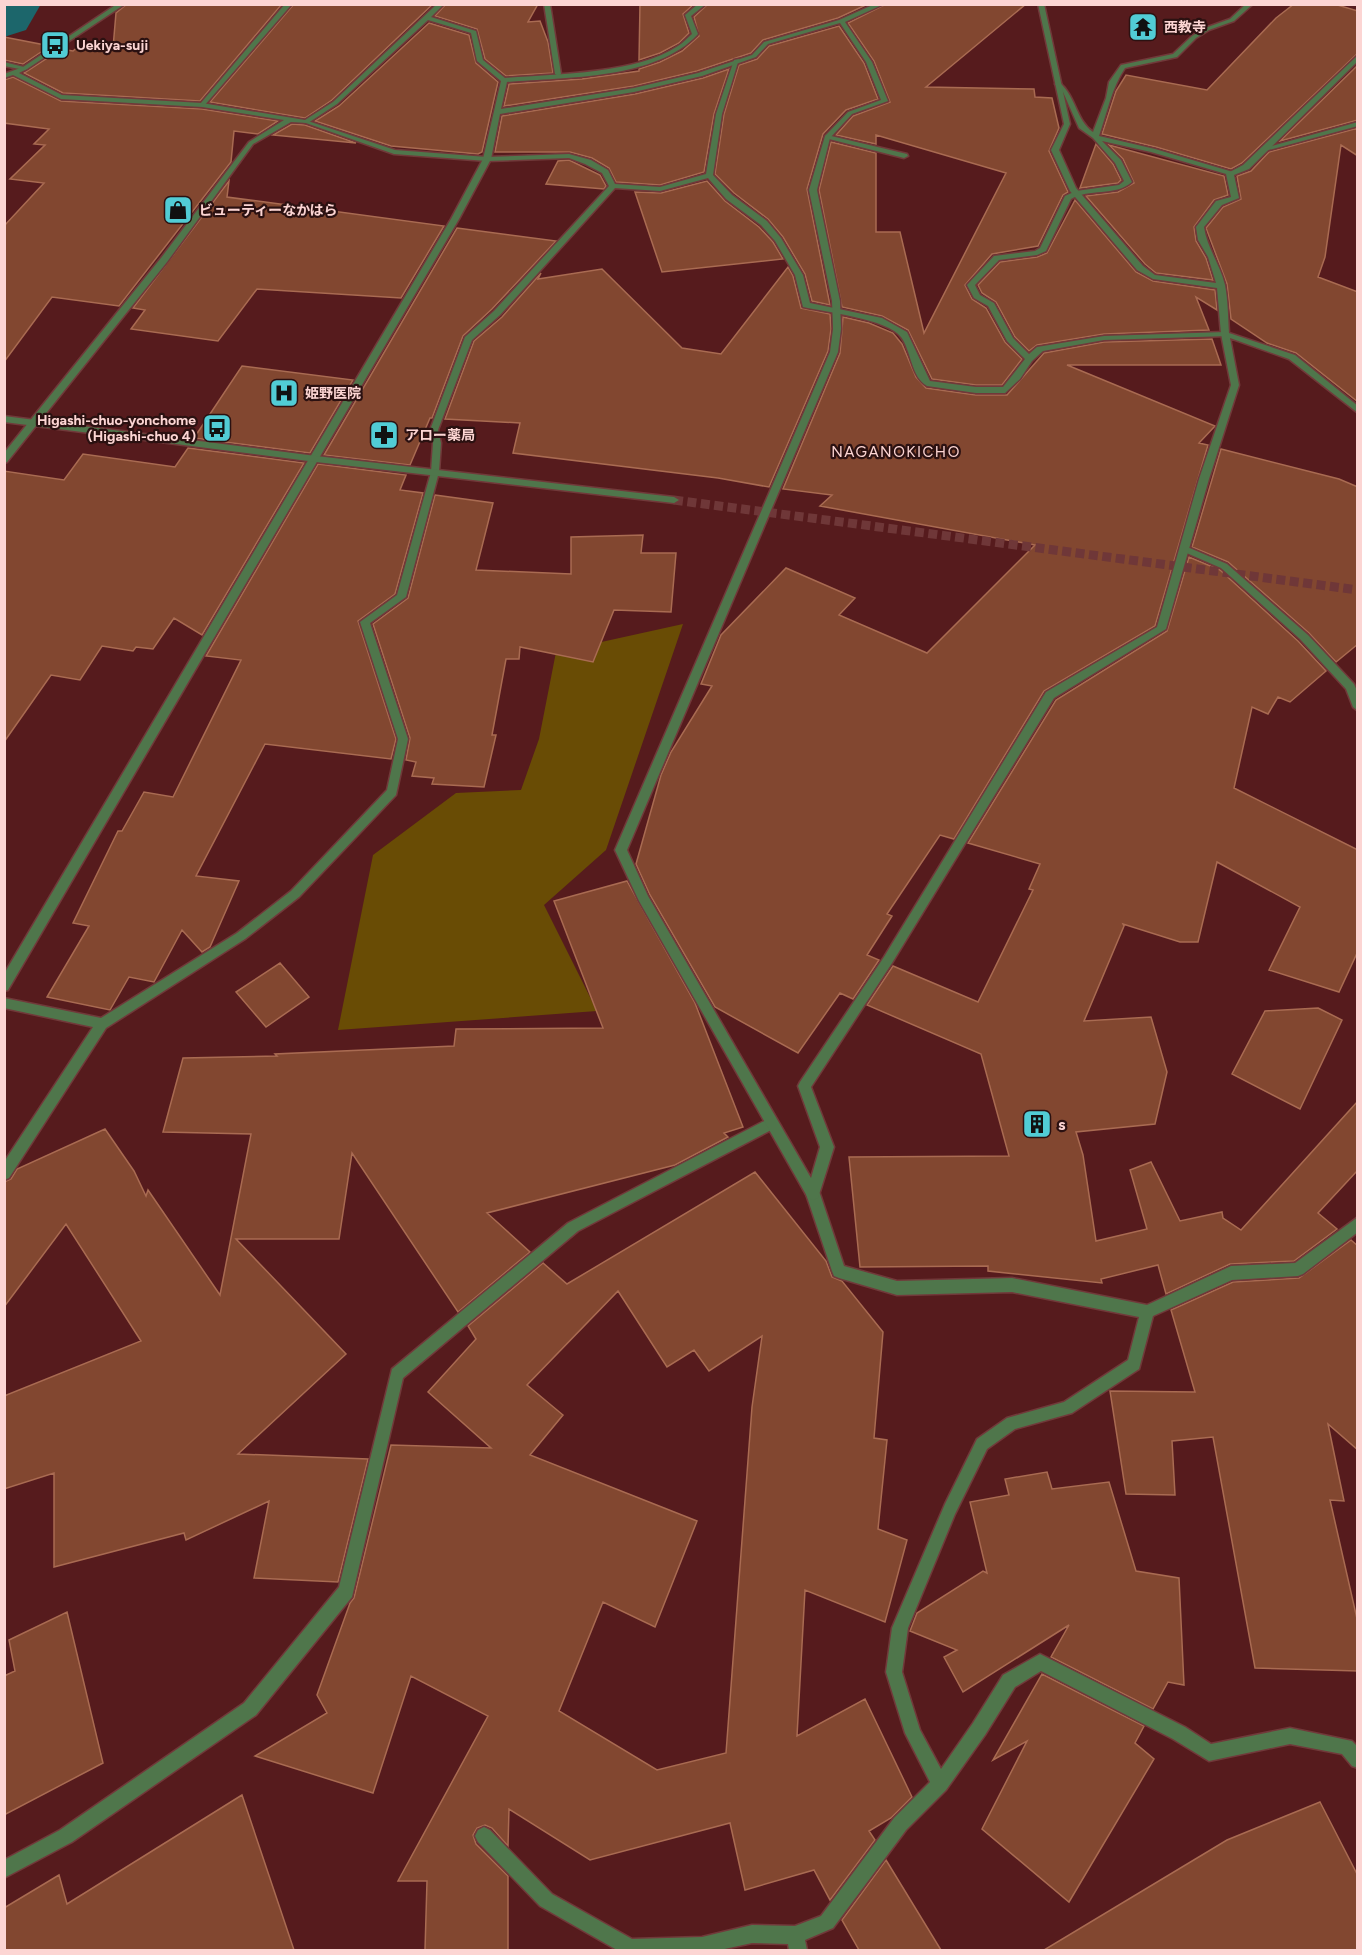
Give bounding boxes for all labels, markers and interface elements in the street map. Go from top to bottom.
temple icon: 西教寺 [1127,11,1159,43]
place label: 西教寺 [1164,19,1206,36]
bus stop icon: Uekiya-suji [39,29,71,61]
place label: Uekiya-suji [76,37,148,54]
shop icon: ビューティーなかはら [162,194,194,226]
place label: ビューティーなかはら [199,202,338,219]
hospital icon: 姫野医院 [268,377,300,409]
place label: 姫野医院 [305,385,361,402]
place label: Higashi-chuo-yonchome (Higashi-chuo 4) [37,412,196,445]
bus stop icon: Higashi-chuo-yonchome (Higashi-chuo 4) [201,412,233,444]
pharmacy icon: アロー薬局 [368,419,400,451]
place label: アロー薬局 [405,427,475,444]
district label: NAGANOKICHO [831,443,961,461]
building icon: s [1021,1108,1053,1140]
place label: s [1058,1115,1066,1134]

